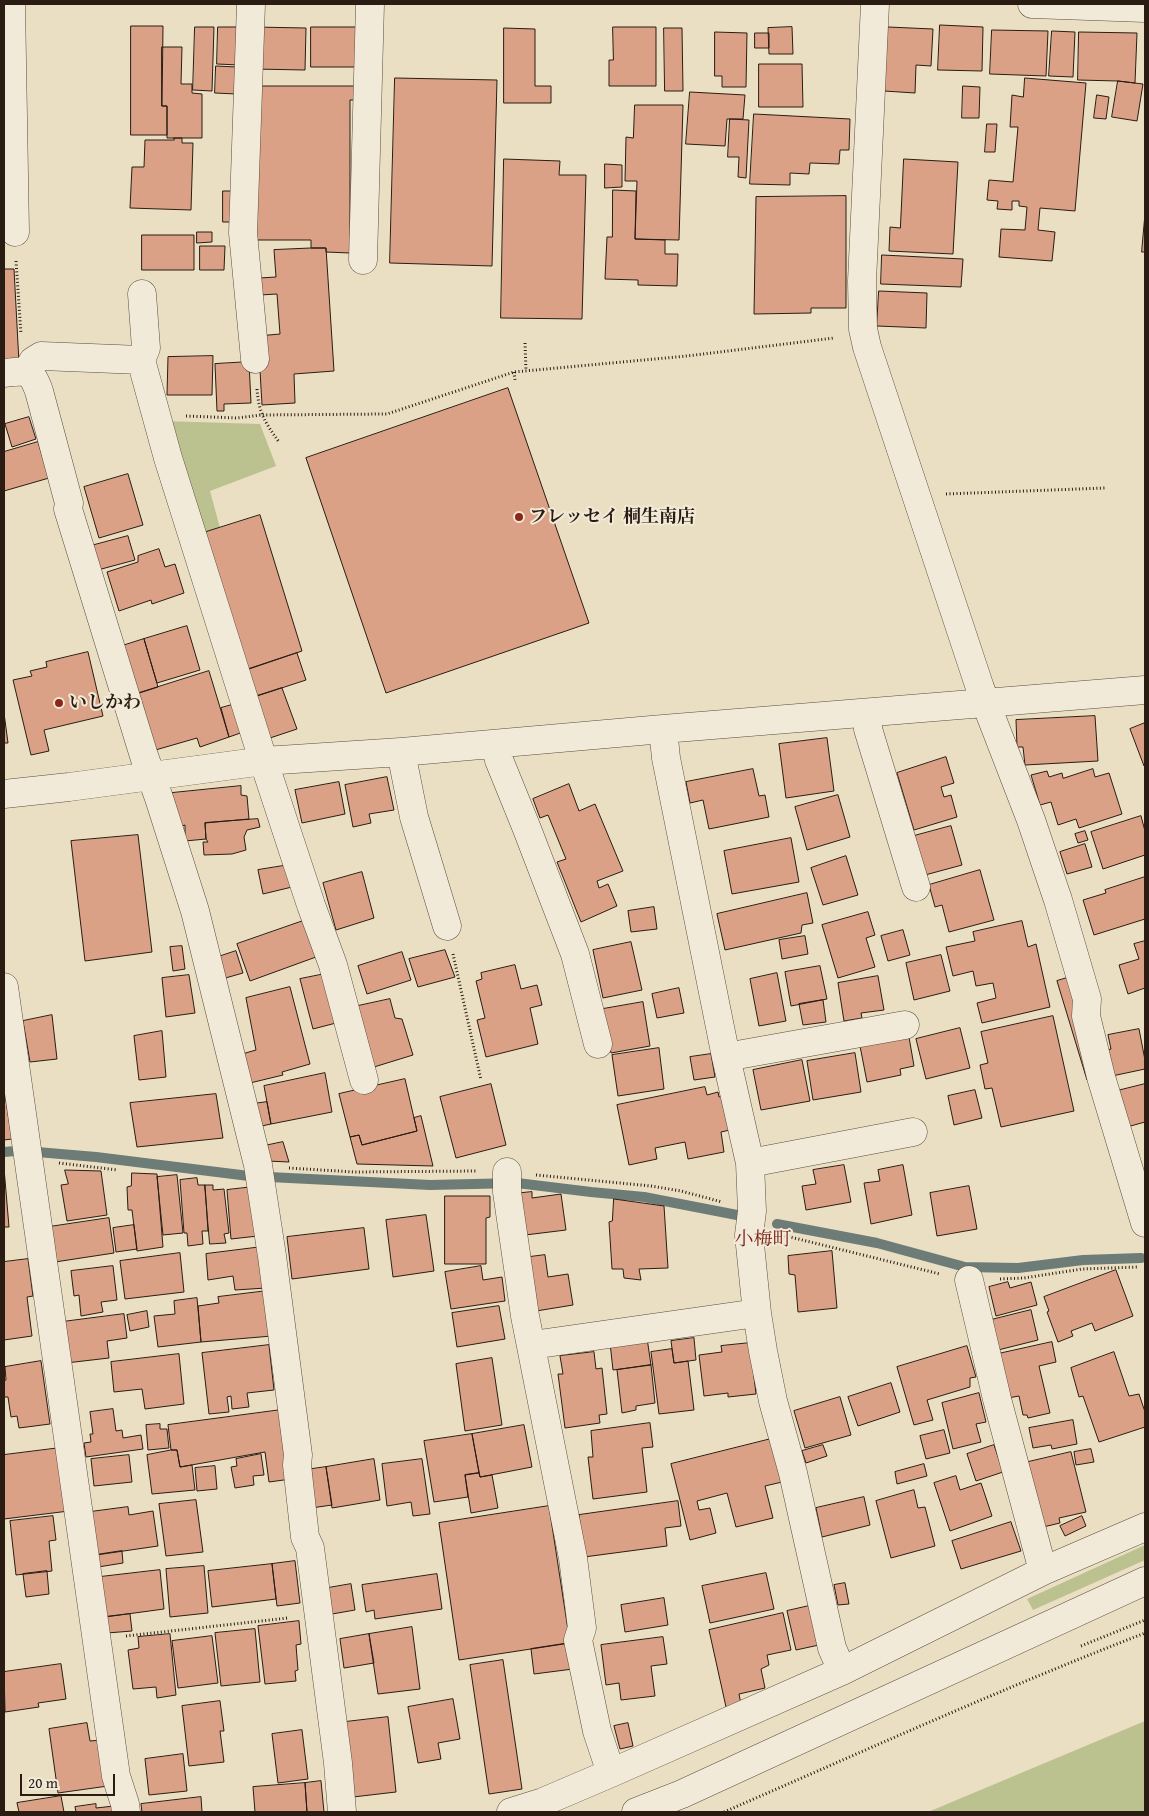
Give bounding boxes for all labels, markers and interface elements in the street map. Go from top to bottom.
place label: フレッセイ 桐生南店 [529,506,695,528]
marker: フレッセイ 桐生南店 [513,511,525,523]
place label: いしかわ [69,692,141,714]
marker: いしかわ [53,697,65,709]
district label: 小梅町 [735,1229,791,1251]
scale bar [22,1764,118,1796]
text: 20 m [28,1772,58,1793]

